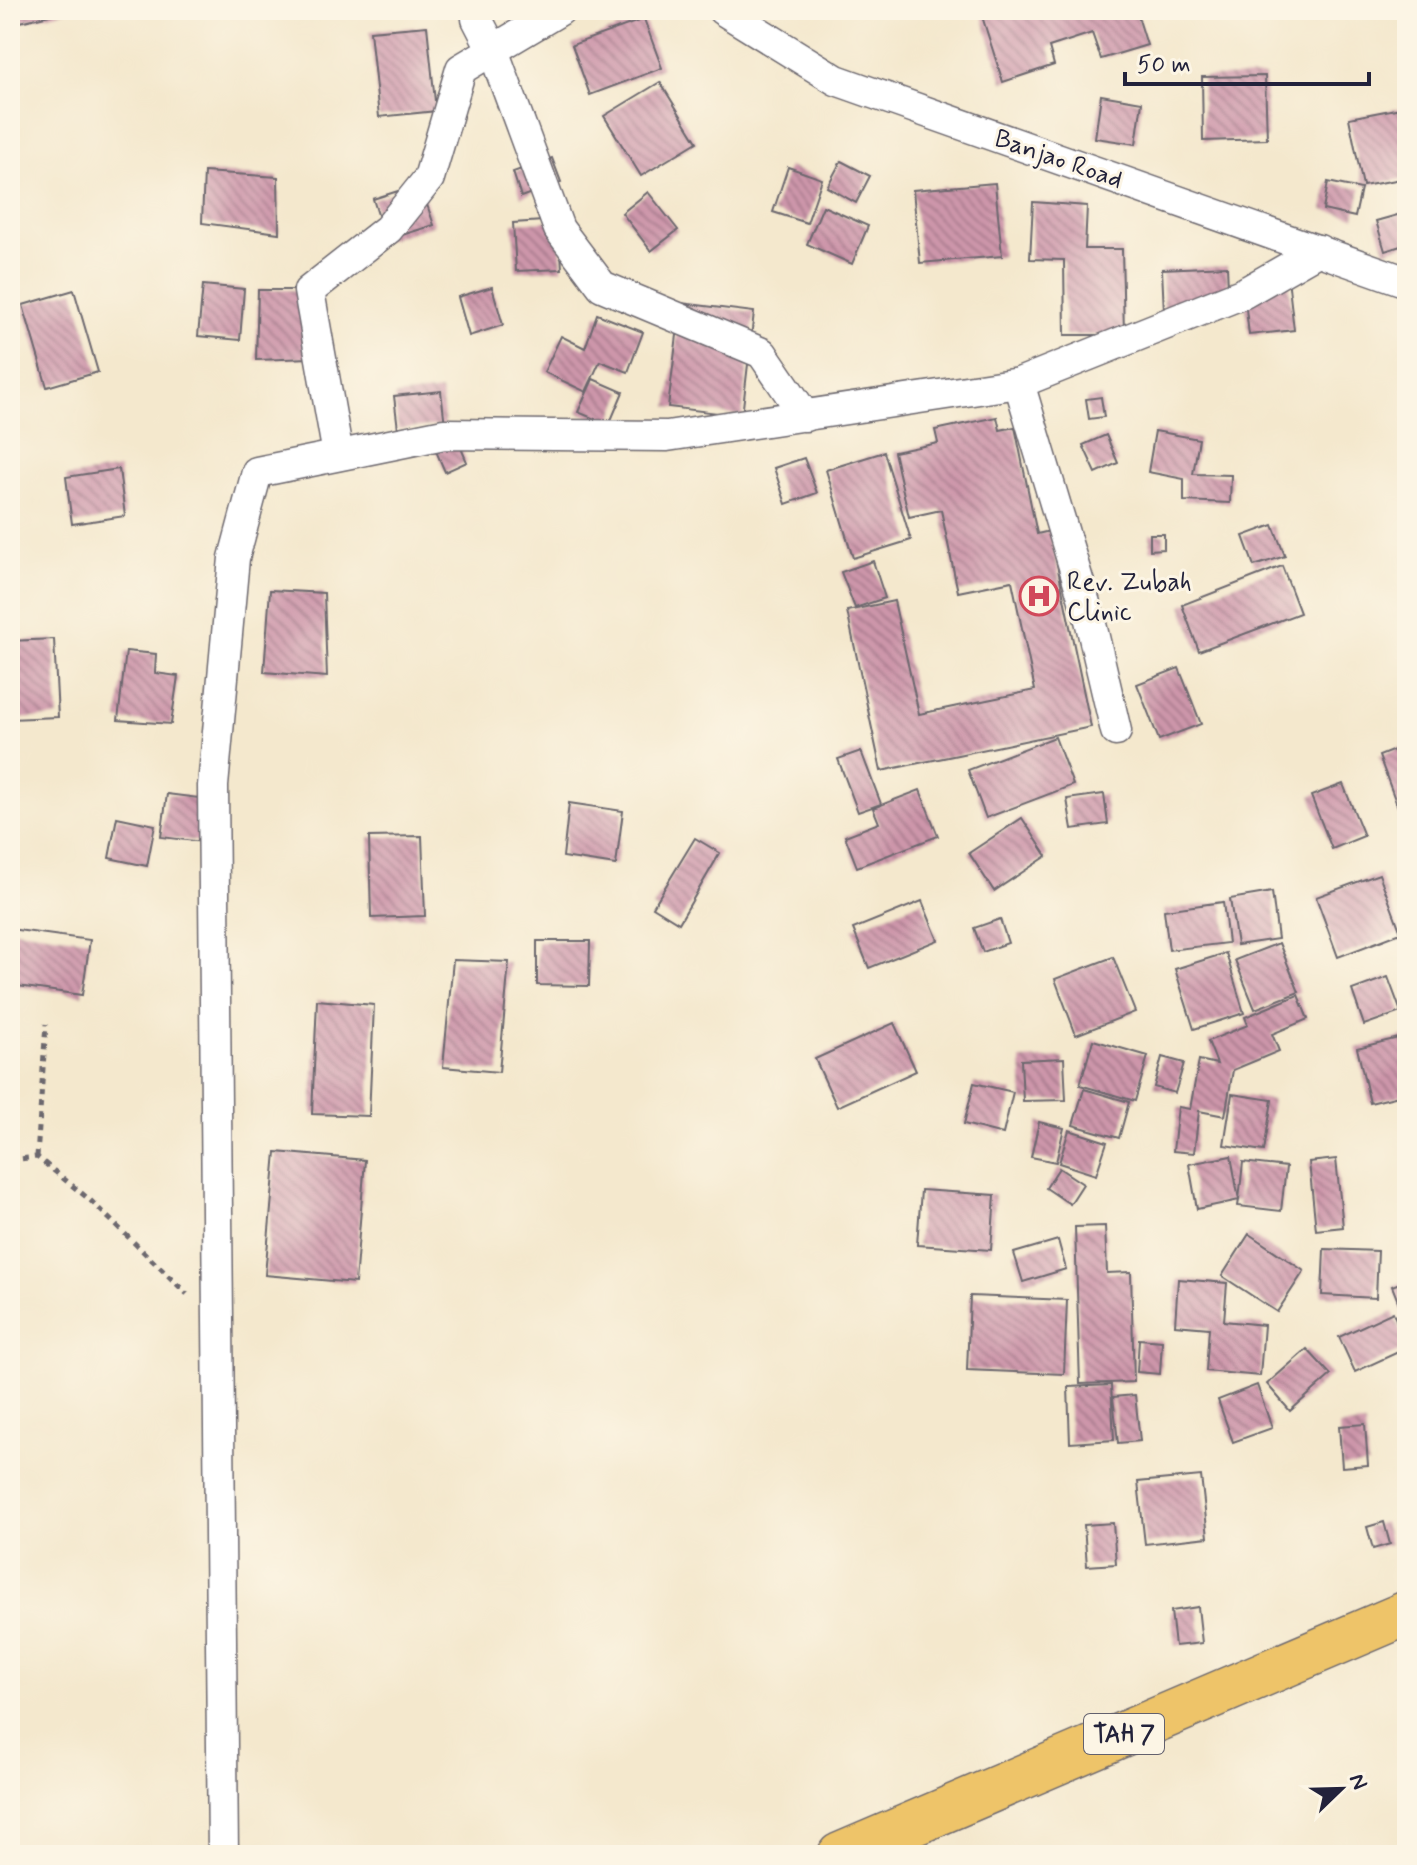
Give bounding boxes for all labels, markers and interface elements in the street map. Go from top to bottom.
scale bar [1125,36,1369,86]
text: 50 m [1137,50,1191,81]
street label: Banjao Road [990,122,1127,198]
place label: Rev. Zubah Clinic [1067,566,1192,630]
hospital icon: Rev. Zubah Clinic [1018,575,1060,617]
road number: TAH 7 [1084,1714,1164,1754]
north arrow [1301,1749,1381,1829]
text: N [1342,1770,1373,1794]

